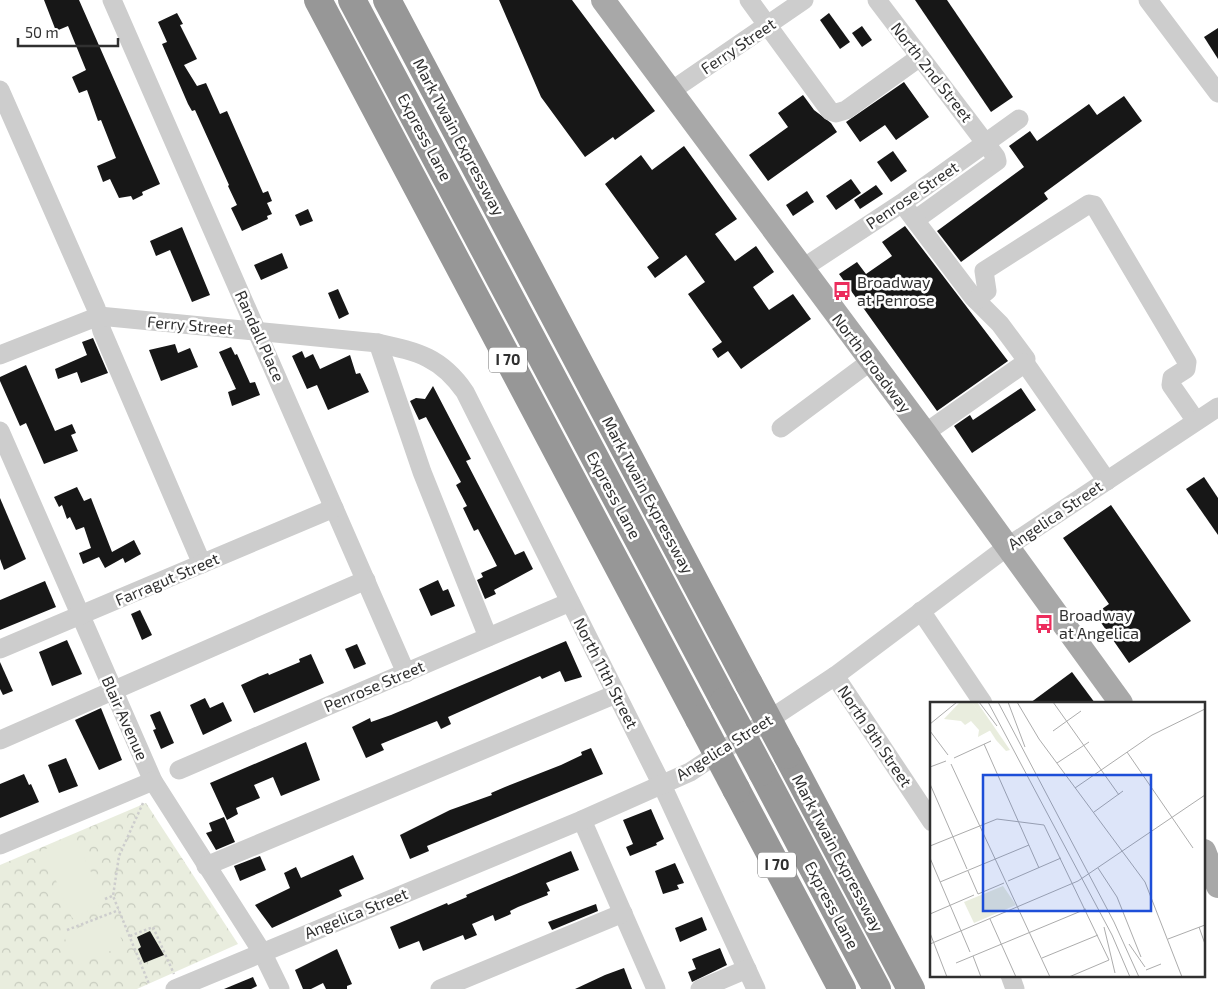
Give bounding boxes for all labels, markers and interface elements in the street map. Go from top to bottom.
street label: Ferry Street [697,14,779,77]
scale bar [18,15,118,47]
street label: North 2nd Street [888,18,977,125]
text: 50 m [25,23,59,41]
street label: Mark Twain Expressway [410,55,509,219]
street label: Express Lane [394,90,456,184]
street label: Penrose Street [862,157,962,232]
place label: Broadway at Penrose [857,272,935,309]
bus stop icon: Broadway at Penrose [831,280,853,302]
street label: Randall Place [232,287,289,384]
street label: North Broadway [829,309,916,416]
street label: Ferry Street [146,311,234,338]
road number: I 70 [489,348,527,372]
street label: Mark Twain Expressway [599,413,698,577]
street label: Express Lane [583,448,645,542]
street label: Angelica Street [1004,476,1106,553]
street label: Farragut Street [112,548,222,609]
place label: Broadway at Angelica [1059,605,1139,642]
bus stop icon: Broadway at Angelica [1033,613,1055,635]
street label: North 11th Street [570,614,643,731]
street label: Penrose Street [321,656,427,715]
street label: Blair Avenue [98,673,153,763]
street label: North 9th Street [834,681,916,790]
inset map [930,702,1206,976]
street label: Angelica Street [672,709,775,784]
street label: Mark Twain Expressway [789,771,888,935]
road number: I 70 [758,852,796,878]
street label: Express Lane [801,858,863,952]
street label: Angelica Street [301,883,410,942]

